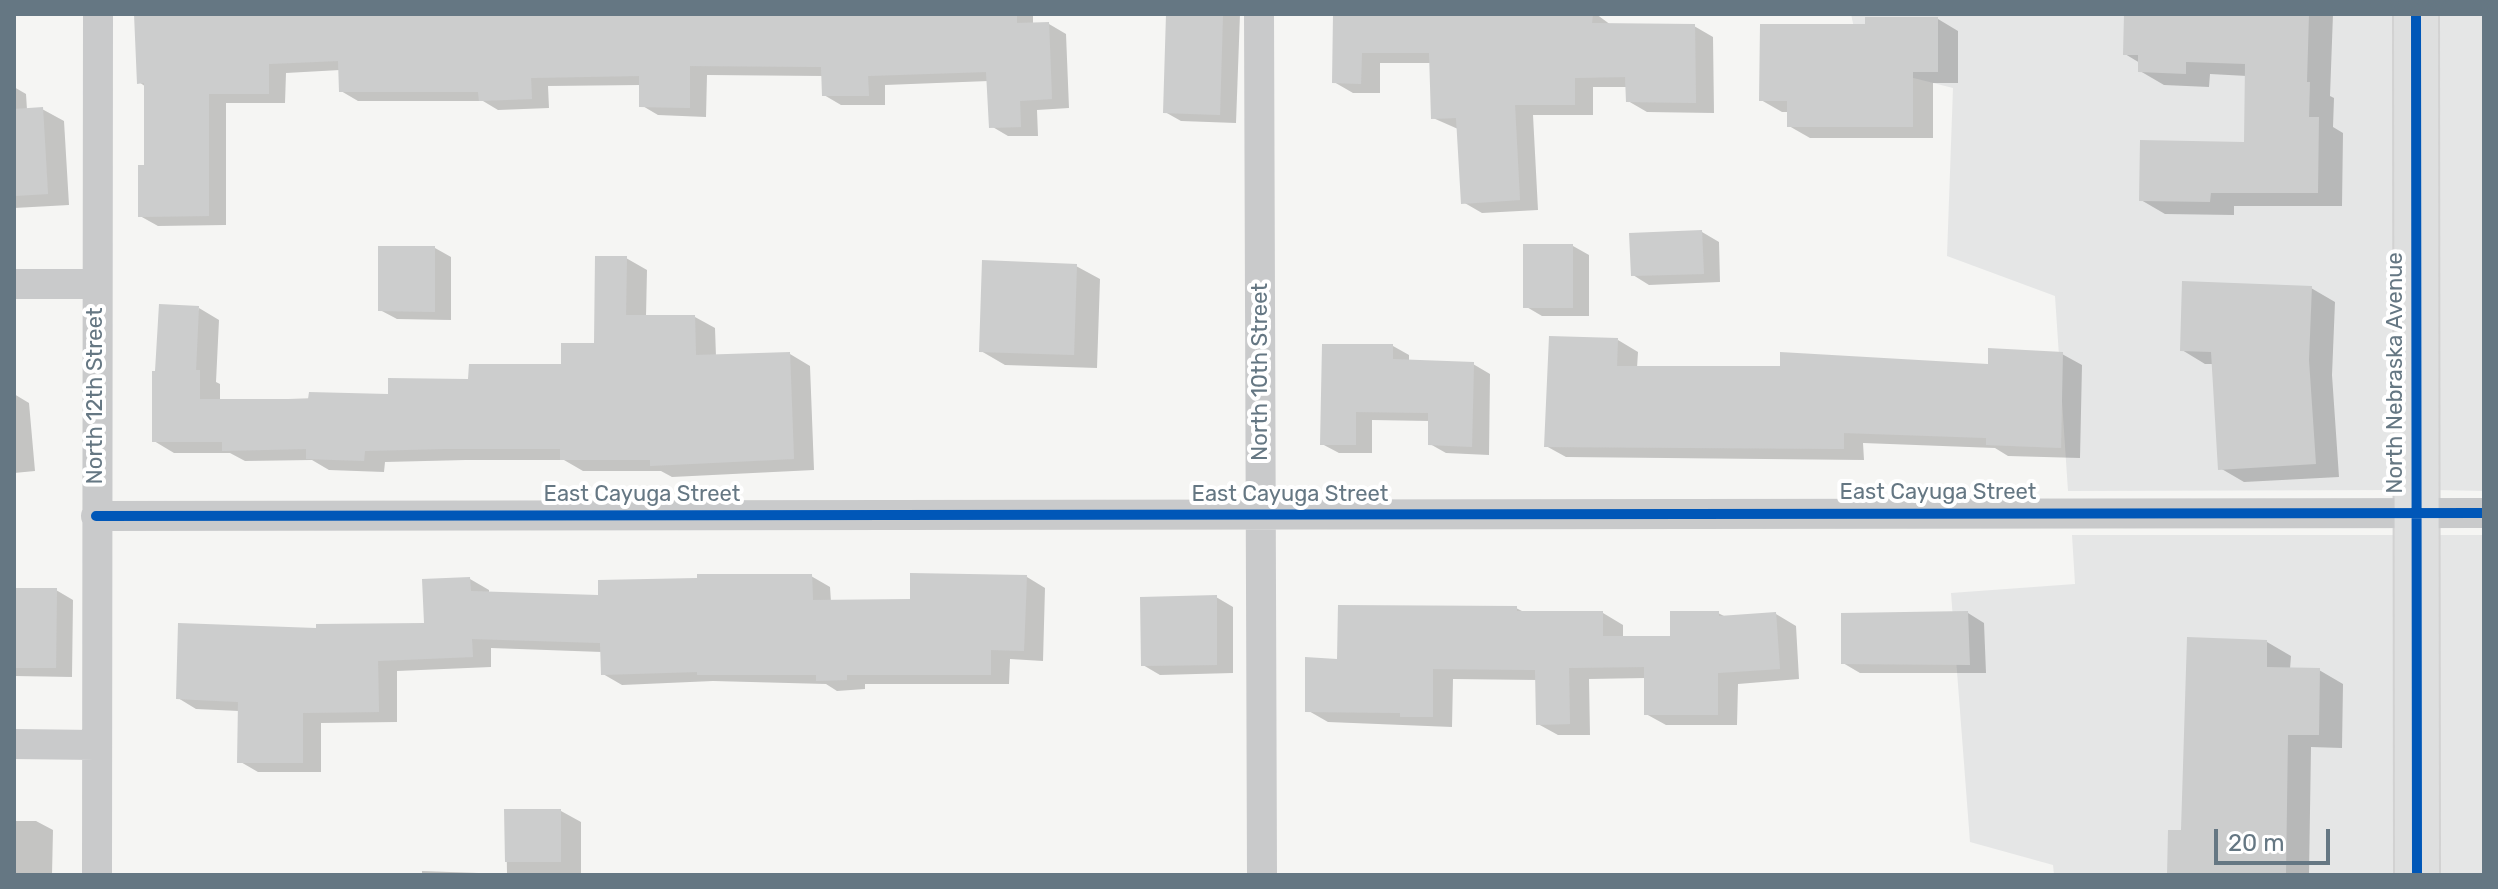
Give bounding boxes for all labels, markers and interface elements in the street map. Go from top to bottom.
street label: North Nebraska Avenue [2383,252,2409,494]
street label: North 10th Street [1248,283,1274,461]
street label: North 12th Street [83,308,109,484]
street label: East Cayuga Street [1840,480,2036,506]
street label: East Cayuga Street [544,482,740,508]
street label: East Cayuga Street [1192,482,1388,508]
scale bar [2218,813,2334,863]
text: 20 m [2228,829,2285,857]

